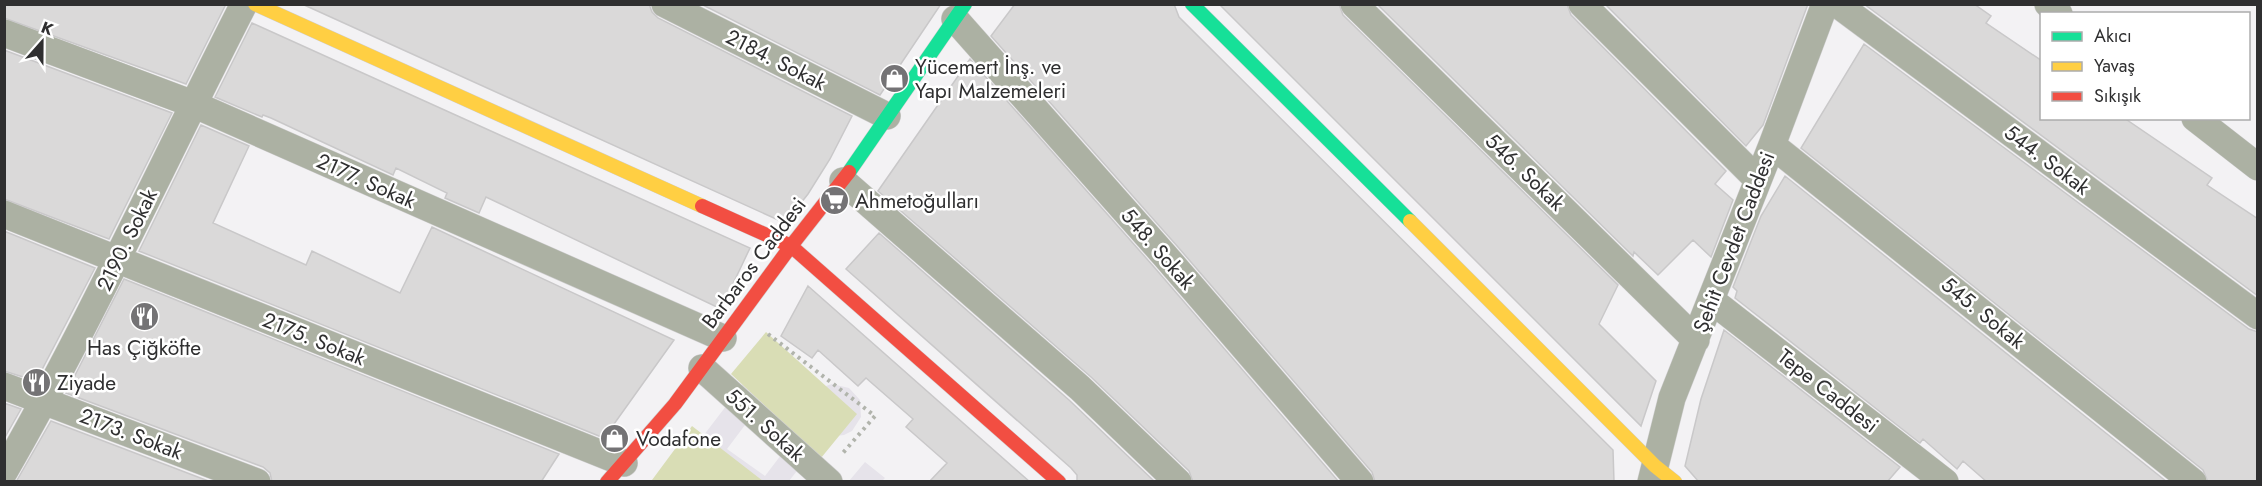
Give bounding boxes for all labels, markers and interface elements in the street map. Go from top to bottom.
north arrow [12,12,72,72]
legend [2040,12,2250,120]
text: K [38,16,57,41]
street label: 2184. Sokak [721,22,832,99]
text: Akıcı [2094,23,2132,49]
place label: Yücemert İnş. ve Yapı Malzemeleri [915,52,1066,106]
text: Yavaş [2094,53,2135,79]
shop icon: Yücemert İnş. ve Yapı Malzemeleri [878,63,910,95]
text: Sıkışık [2094,83,2141,109]
street label: 544. Sokak [1998,118,2097,203]
street label: 546. Sokak [1478,126,1572,218]
street label: 2177. Sokak [312,146,421,216]
street label: Şehit Cevdet Caddesi [1686,147,1782,337]
street label: 2190. Sokak [89,183,165,296]
supermarket icon: Ahmetoğulları [818,185,850,217]
place label: Ahmetoğulları [855,186,979,216]
street label: Barbaros Caddesi [695,191,813,335]
street label: 548. Sokak [1114,202,1202,297]
street label: 545. Sokak [1935,270,2032,357]
restaurant icon: Has Çiğköfte [128,301,160,333]
street label: 2175. Sokak [258,305,371,373]
place label: Has Çiğköfte [87,333,201,363]
street label: Tepe Caddesi [1771,342,1885,440]
restaurant icon: Ziyade [20,367,52,399]
place label: Ziyade [57,368,116,398]
street label: 551. Sokak [719,381,812,469]
street label: 2173. Sokak [75,401,187,468]
shop icon: Vodafone [599,423,631,455]
place label: Vodafone [636,424,721,454]

